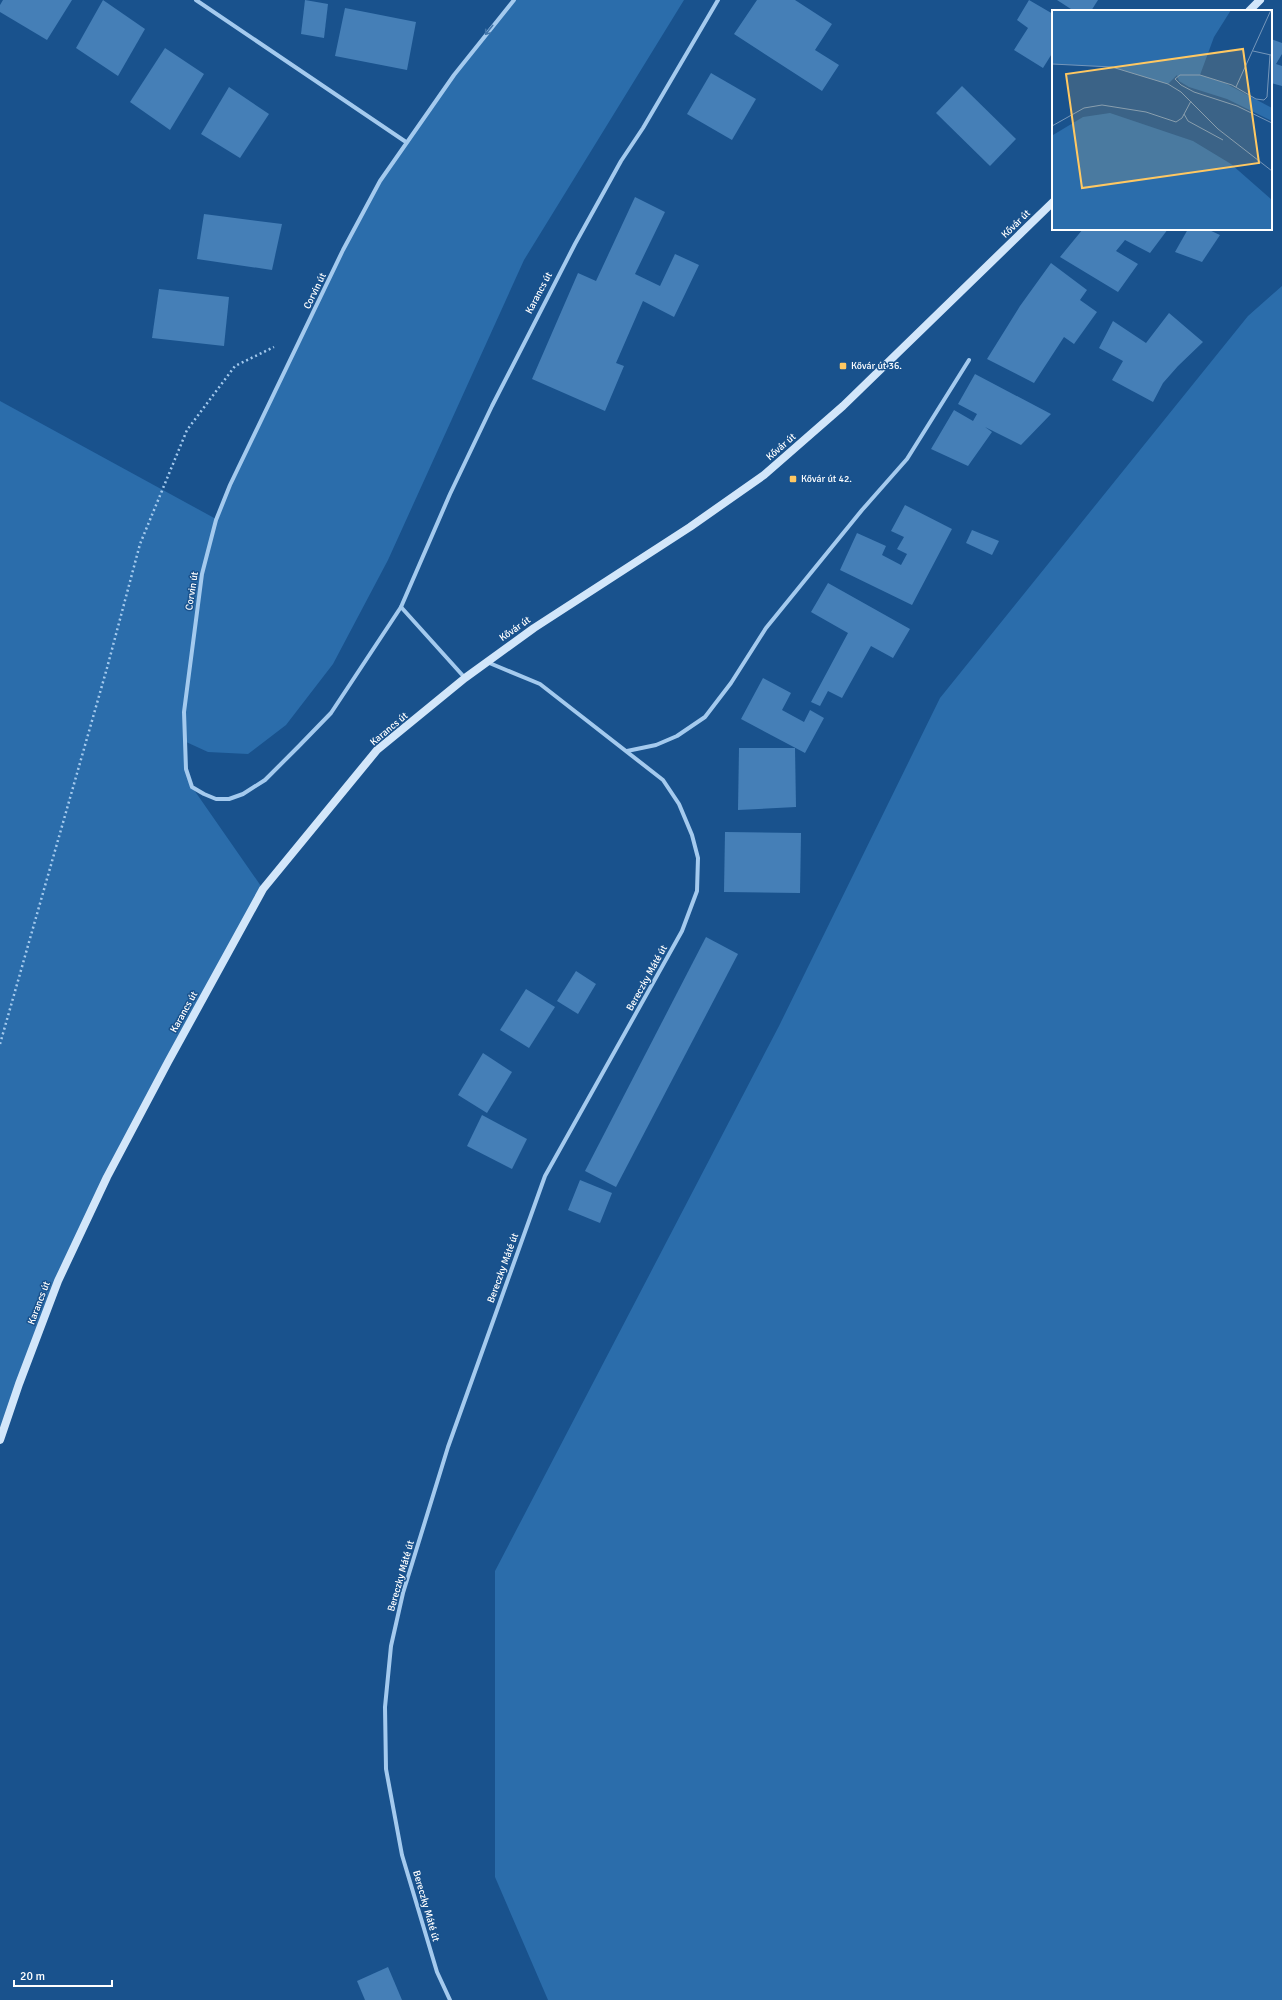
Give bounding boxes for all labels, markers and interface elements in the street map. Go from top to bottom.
inset map [1052,10,1272,230]
one-way arrow [485,25,494,36]
street label: Kővár út [999,207,1033,241]
street label: Corvin út [301,270,329,311]
street label: Karancs út [523,270,555,316]
place label: Kővár út 36. [851,360,902,372]
marker: Kővár út 36. [838,361,848,371]
street label: Kővár út [764,431,799,463]
place label: Kővár út 42. [801,473,852,485]
marker: Kővár út 42. [788,474,798,484]
street label: Corvin út [183,570,201,611]
street label: Kővár út [497,614,533,644]
street label: Karancs út [368,709,411,748]
street label: Bereczky Máté út [624,943,670,1013]
street label: Karancs út [168,989,200,1035]
street label: Bereczky Máté út [485,1231,521,1304]
street label: Karancs út [25,1279,53,1326]
street label: Bereczky Máté út [385,1539,417,1613]
street label: Bereczky Máté út [410,1869,442,1943]
scale bar [14,1962,112,1988]
text: 20 m [20,1969,45,1984]

